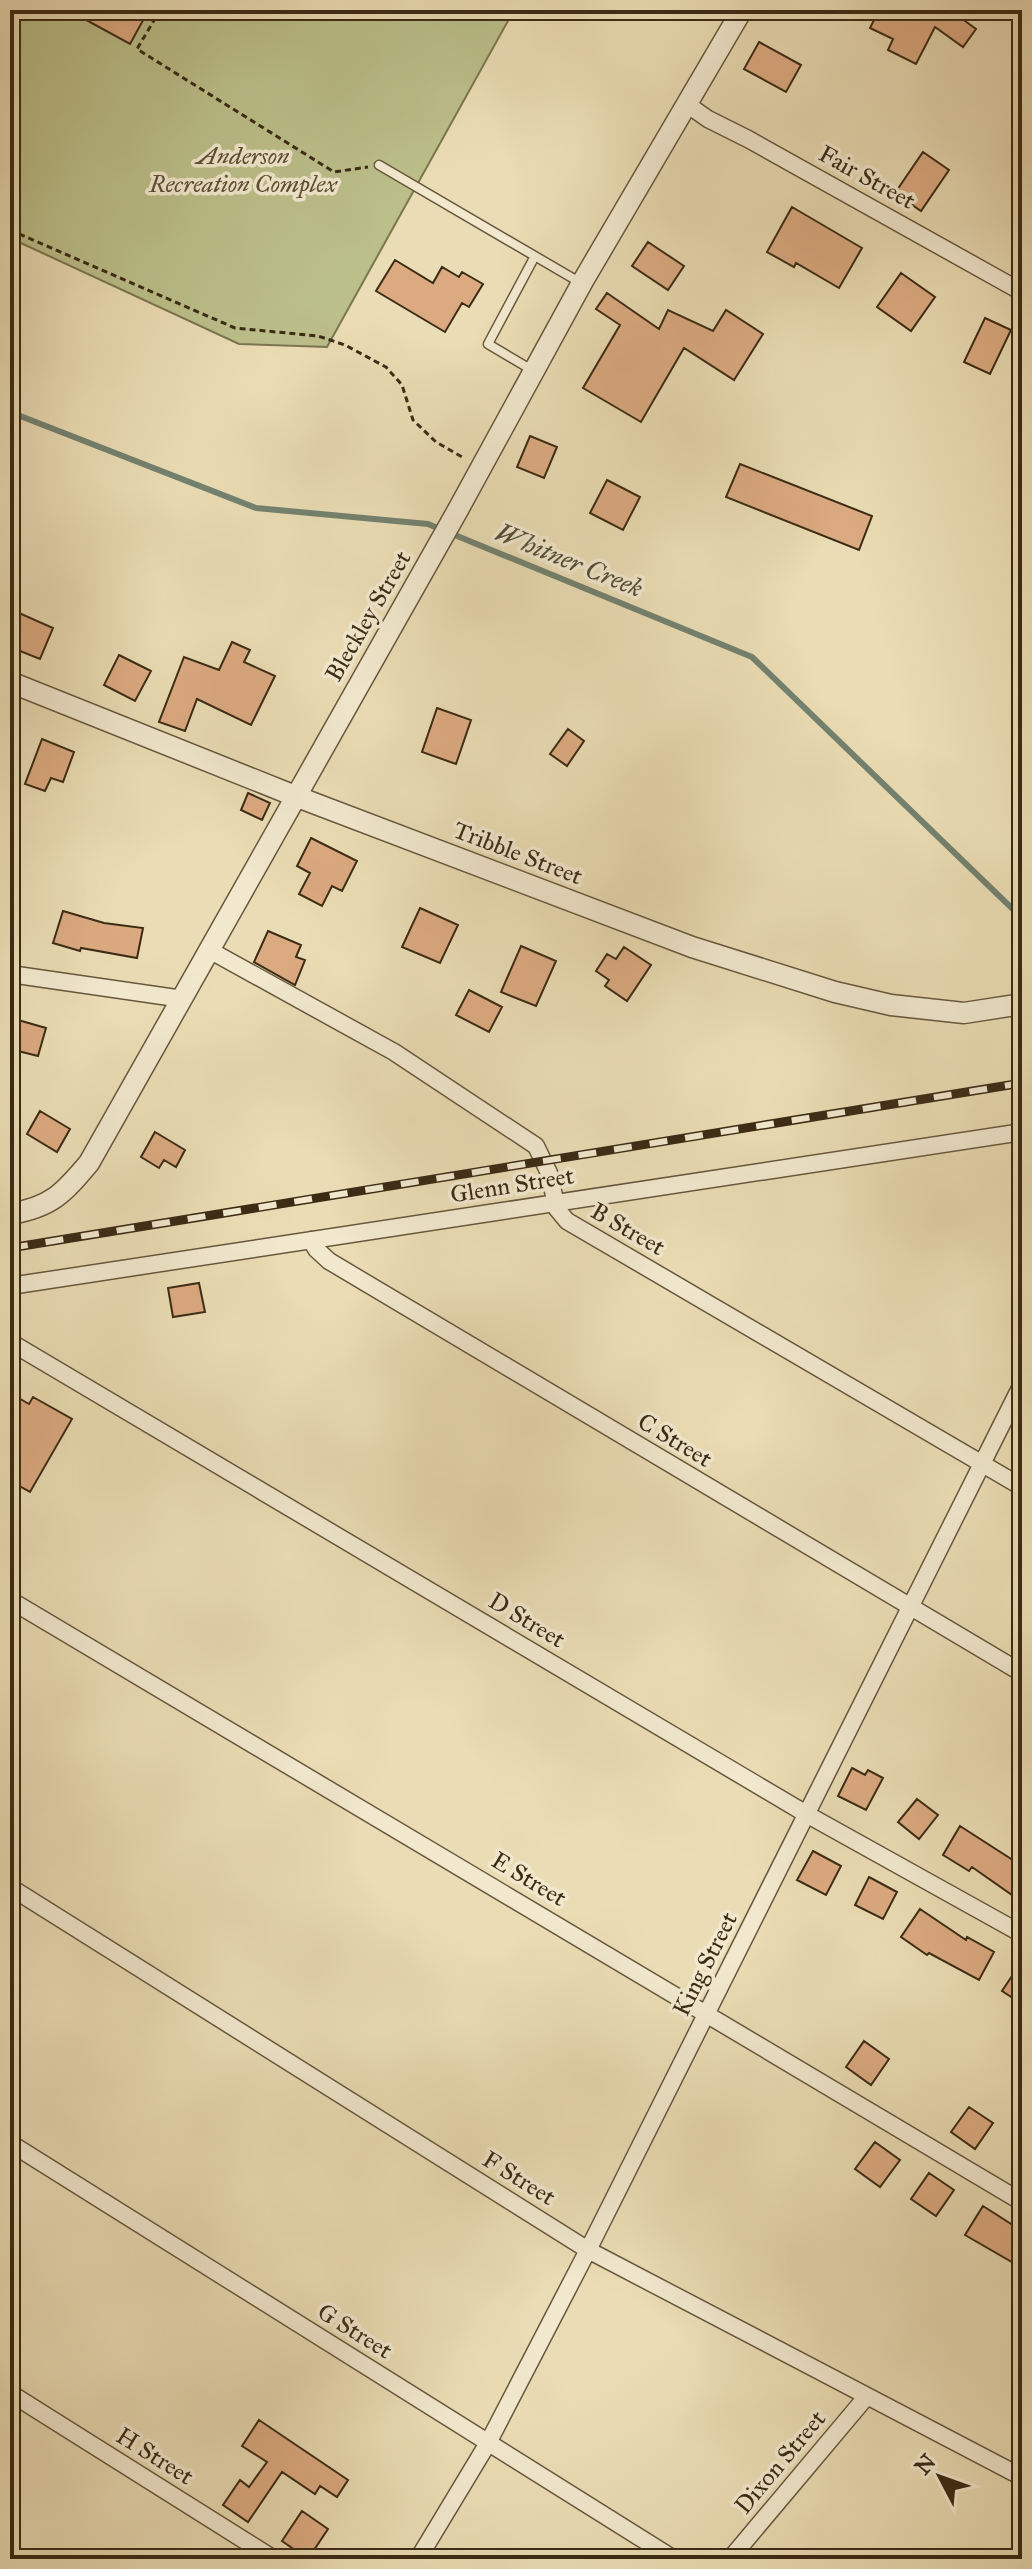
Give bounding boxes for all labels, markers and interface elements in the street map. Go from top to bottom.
street label: Fair Street [814,138,921,216]
park label: Anderson Recreation Complex [148,141,338,199]
water label: Whitner Creek [491,516,648,604]
street label: Bleckley Street [319,545,418,687]
street label: Tribble Street [449,815,587,892]
street label: Glenn Street [448,1160,576,1210]
street label: B Street [586,1196,671,1262]
street label: C Street [632,1406,718,1474]
street label: D Street [483,1586,571,1655]
street label: E Street [486,1845,572,1913]
street label: King Street [666,1907,744,2021]
street label: F Street [477,2144,562,2212]
street label: G Street [312,2296,398,2366]
street label: Dixon Street [728,2404,832,2520]
street label: H Street [111,2421,200,2492]
north arrow [900,2437,980,2517]
text: N [909,2448,942,2480]

